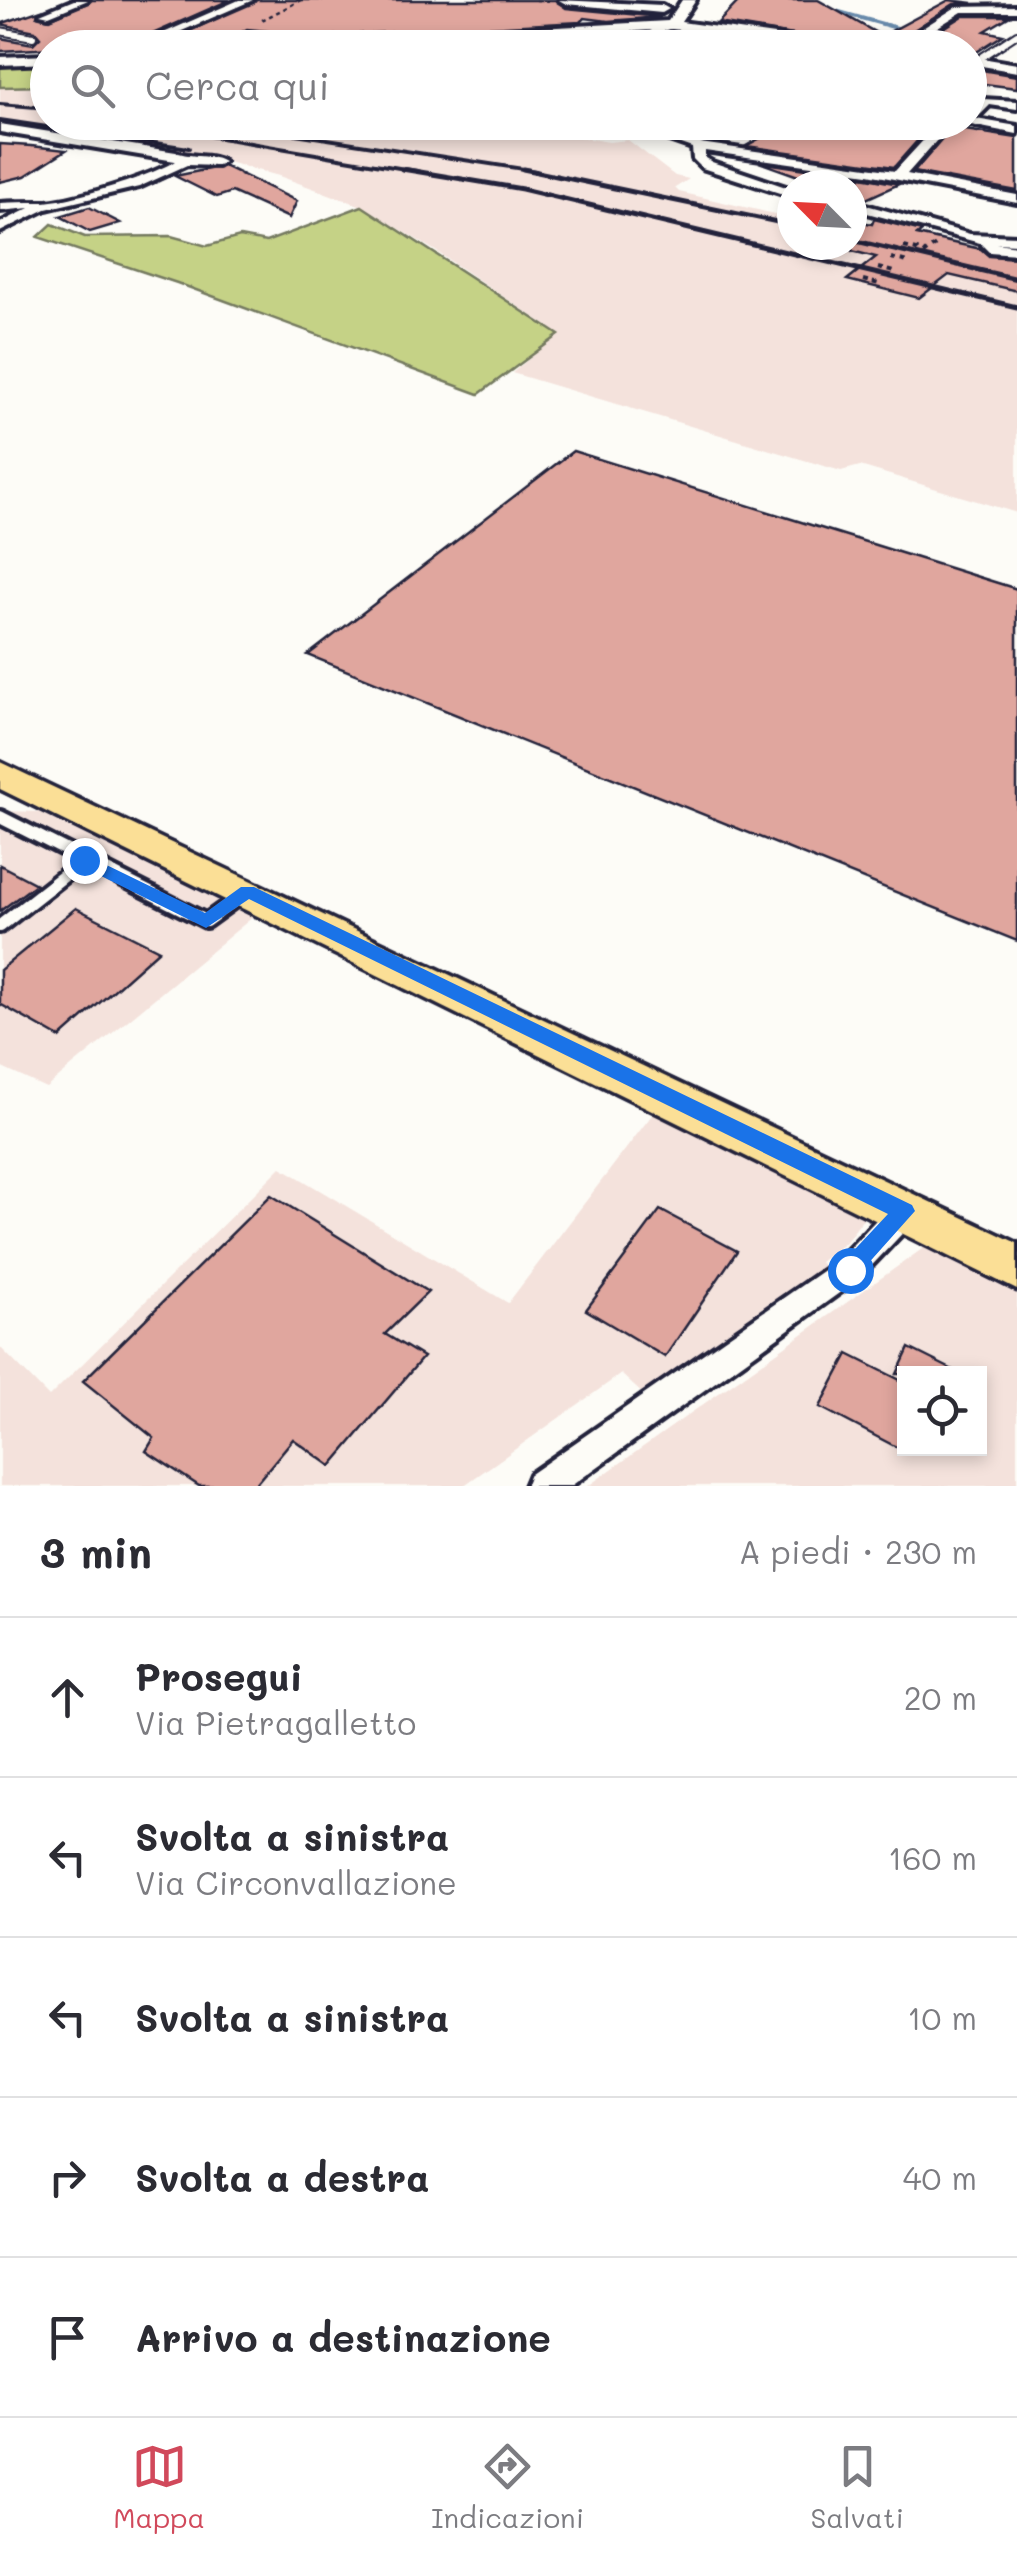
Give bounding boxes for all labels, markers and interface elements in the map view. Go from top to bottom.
search box [30,30,987,140]
icon: search [65,58,120,113]
text: Cerca qui [145,60,330,110]
north arrow [777,170,867,260]
route end [62,838,108,884]
route start [828,1248,874,1294]
map controls [897,1366,987,1456]
button: locate [897,1366,987,1456]
text: 3 min [40,1524,152,1579]
text: A piedi · 230 m [739,1530,977,1572]
text: Prosegui [135,1651,303,1701]
icon: ahead [40,1670,95,1725]
text: 20 m [904,1676,977,1718]
text: Via Pietragalletto [135,1701,416,1743]
text: Svolta a sinistra [135,1811,449,1861]
icon: left [40,1830,95,1885]
text: 160 m [888,1836,977,1878]
text: Via Circonvallazione [135,1861,457,1903]
icon: left [40,1990,95,2045]
text: Svolta a sinistra [135,1992,449,2042]
text: 10 m [907,1996,977,2038]
icon: right [40,2150,95,2205]
text: Svolta a destra [135,2152,429,2202]
text: 40 m [903,2156,977,2198]
icon: arrive [40,2310,95,2365]
text: Arrivo a destinazione [135,2312,551,2362]
tab: Mappa [113,2439,205,2535]
tab: Indicazioni [431,2439,584,2535]
tab: Salvati [810,2439,904,2535]

